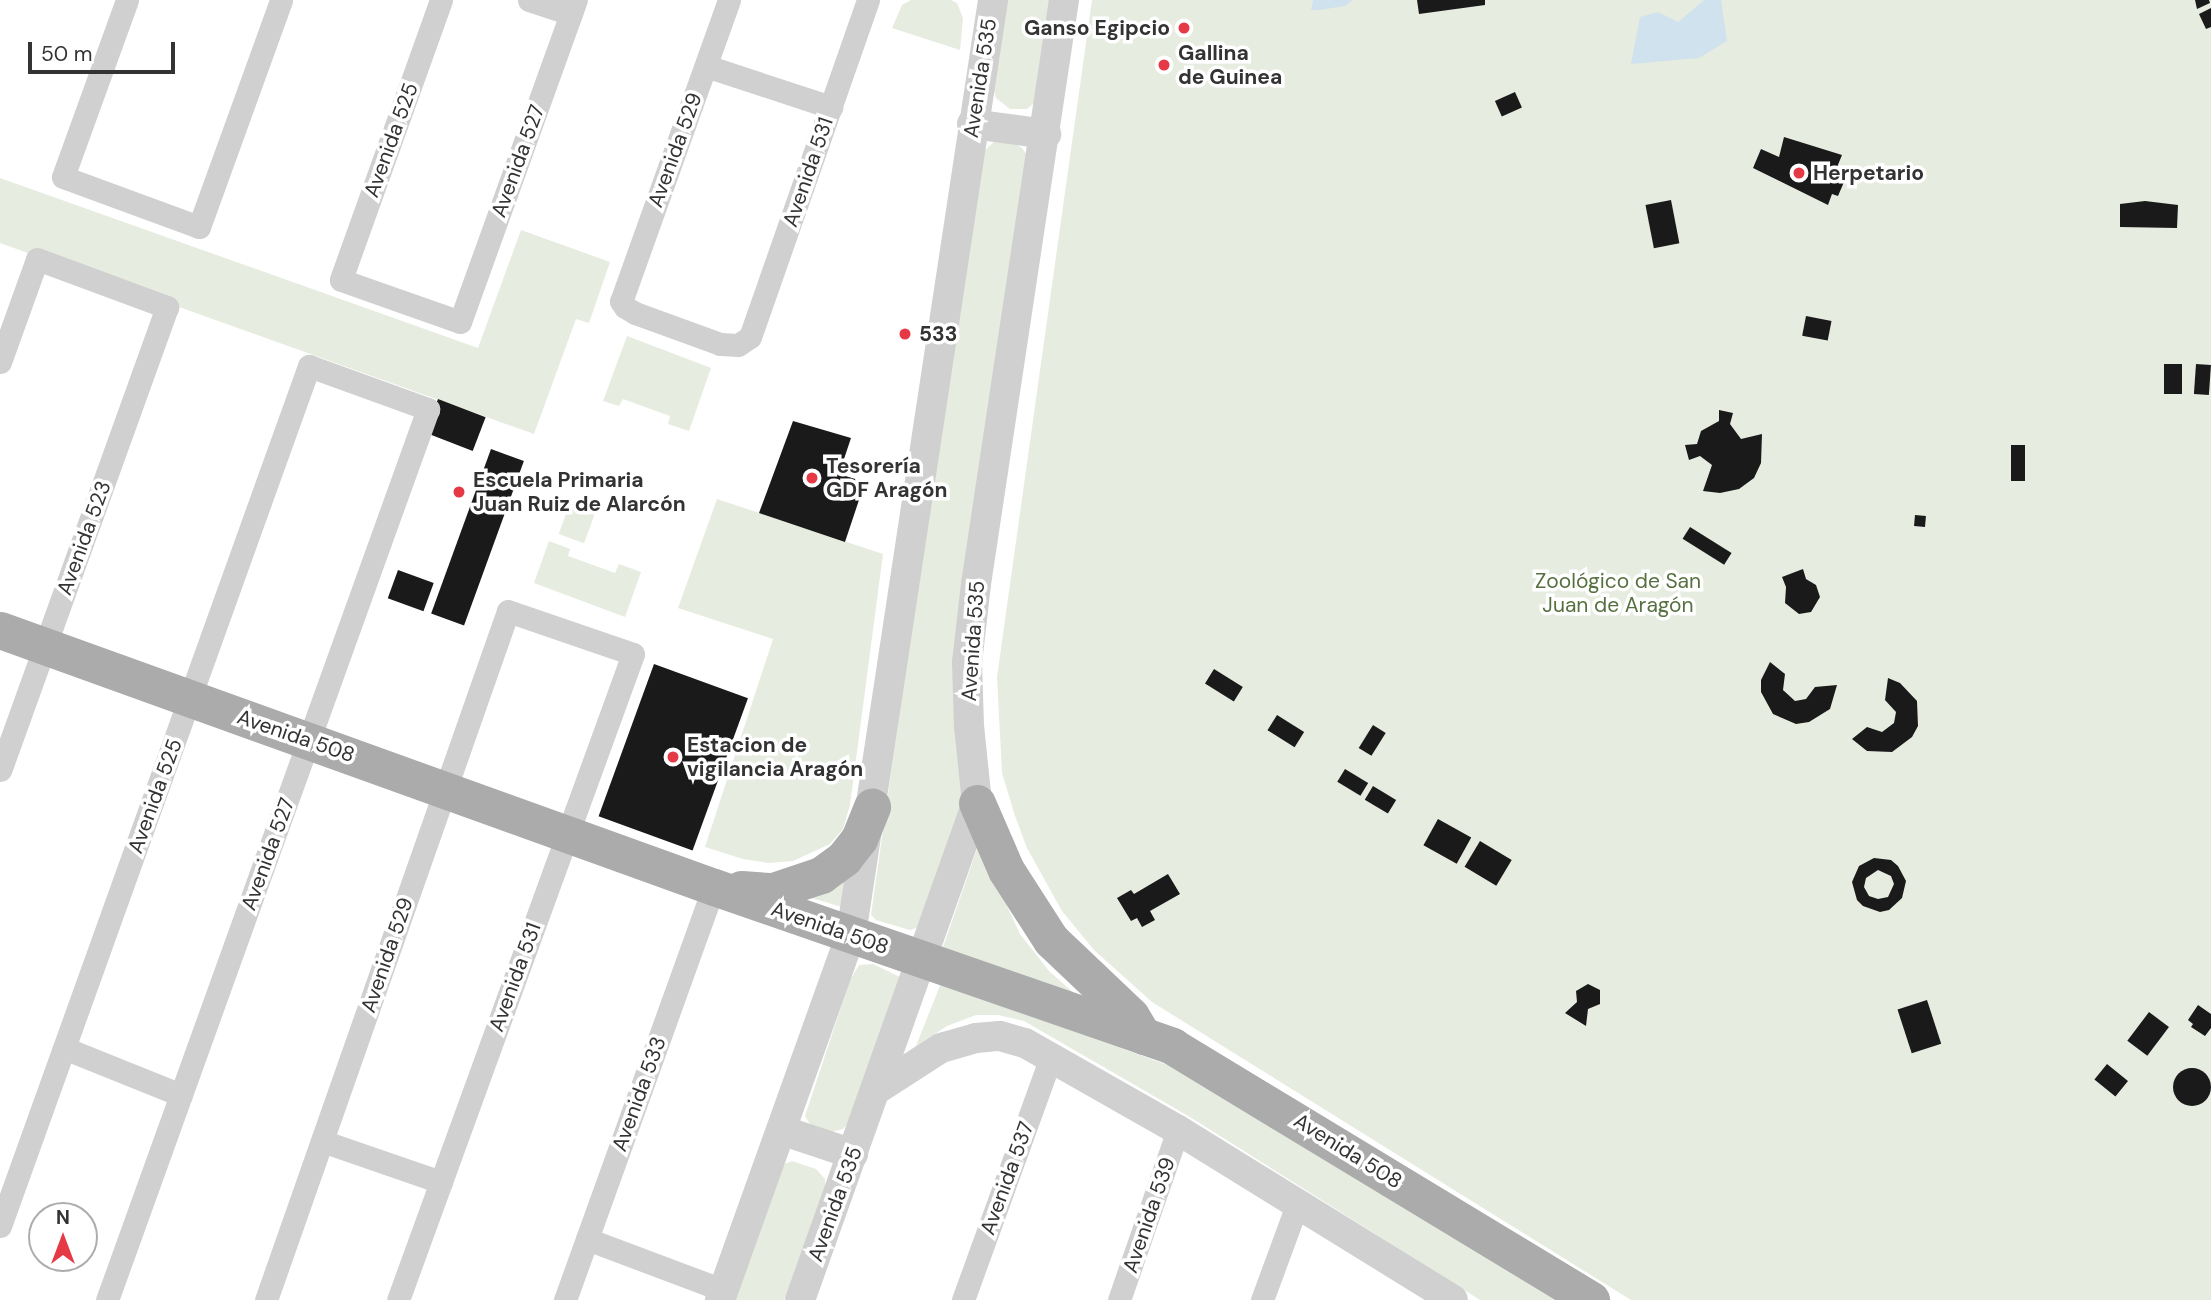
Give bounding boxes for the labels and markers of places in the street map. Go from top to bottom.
place label: Ganso Egipcio [1024,15,1170,41]
marker: Ganso Egipcio [1176,20,1192,36]
place label: Gallina de Guinea [1178,40,1282,90]
marker: Gallina de Guinea [1156,57,1172,73]
place label: Herpetario [1813,160,1924,186]
marker: Herpetario [1791,165,1807,181]
place label: 533 [919,321,957,347]
marker: 533 [897,326,913,342]
place label: Tesorería GDF Aragón [826,453,947,503]
place label: Escuela Primaria Juan Ruiz de Alarcón [473,467,686,517]
marker: Tesorería GDF Aragón [804,470,820,486]
marker: Escuela Primaria Juan Ruiz de Alarcón [451,484,467,500]
place label: Estacion de vigilancia Aragón [687,732,863,782]
marker: Estacion de vigilancia Aragón [665,749,681,765]

